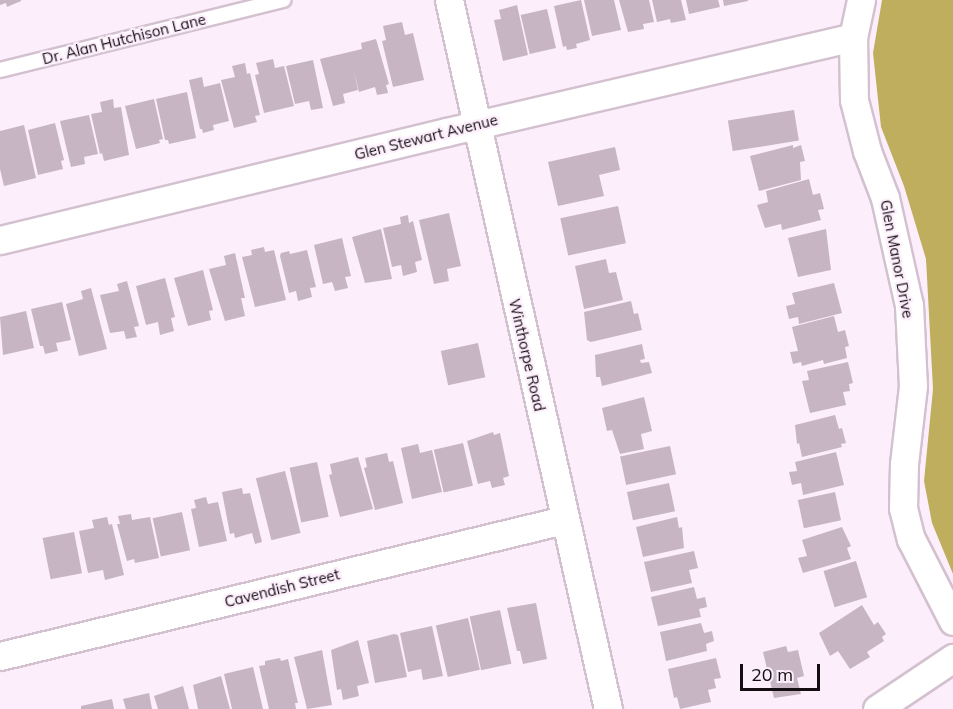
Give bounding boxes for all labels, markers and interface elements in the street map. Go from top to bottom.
street label: Dr. Alan Hutchison Lane [40,10,208,68]
street label: Glen Stewart Avenue [352,110,500,164]
street label: Glen Manor Drive [877,198,917,320]
street label: Winthorpe Road [505,297,549,413]
street label: Cavendish Street [223,565,341,611]
scale bar [743,652,822,690]
text: 20 m [751,663,793,686]

